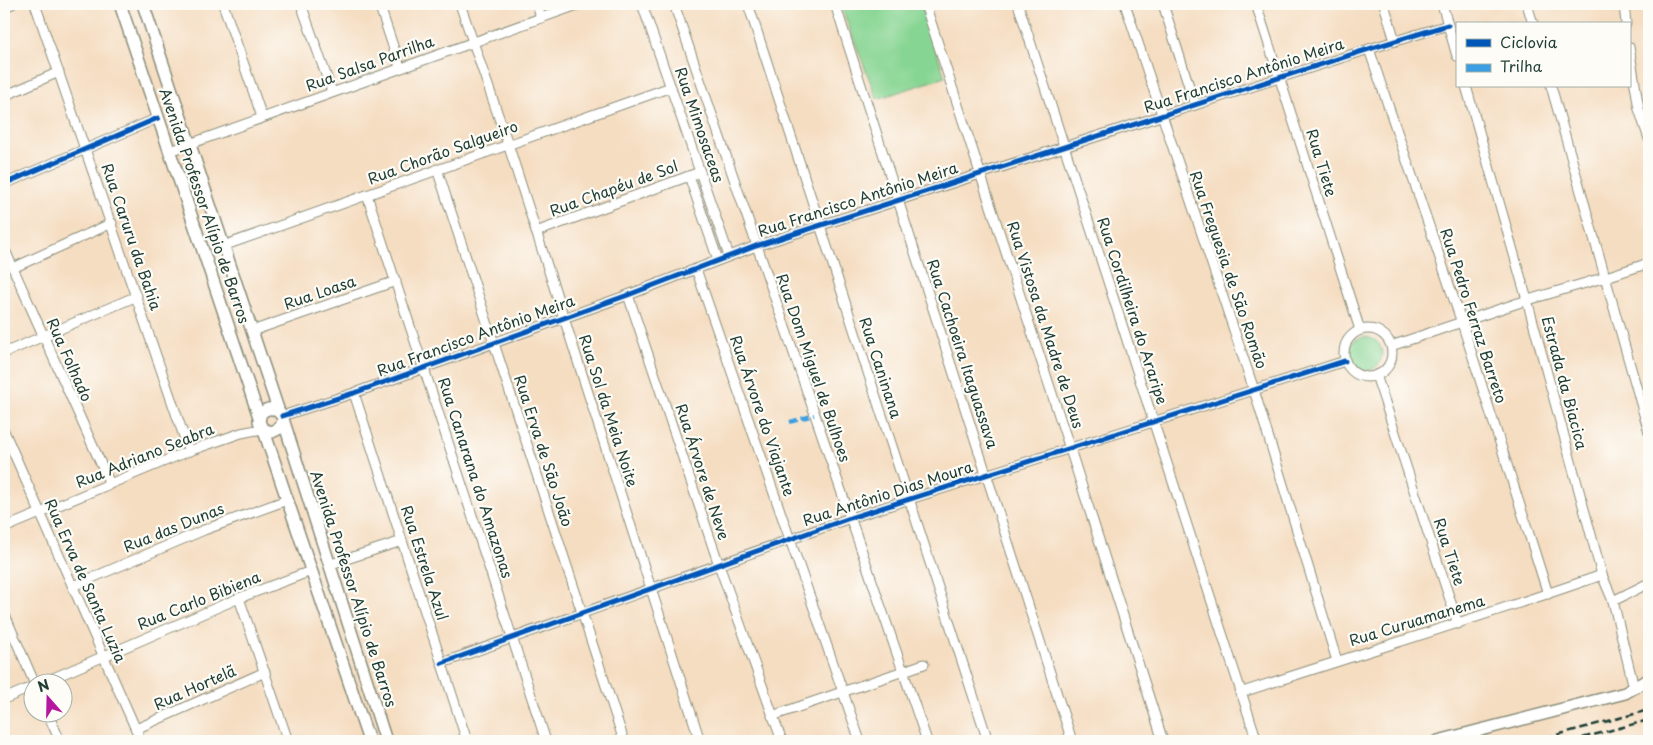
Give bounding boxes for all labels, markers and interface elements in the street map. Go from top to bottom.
legend [1456,22,1630,88]
street label: Rua Salsa Parrilha [302,29,437,96]
text: Ciclovia [1500,30,1558,53]
street label: Rua Francisco Antônio Meira [1141,31,1347,118]
text: Trilha [1500,54,1543,77]
street label: Rua Mimosaceas [670,64,731,185]
street label: Avenida Professor Alípio de Barros [154,85,257,326]
street label: Rua Chorão Salgueiro [364,114,521,189]
street label: Rua Tiete [1301,126,1344,199]
street label: Rua Chapéu de Sol [546,154,681,222]
street label: Rua Francisco Antônio Meira [755,155,961,242]
street label: Rua Caruru da Bahia [96,160,169,314]
street label: Rua Freguesia de São Romão [1185,167,1274,372]
street label: Rua Cordilheira do Araripe [1092,214,1175,407]
street label: Rua Vistosa da Madre de Deus [1002,218,1091,431]
street label: Rua Pedro Ferraz Barreto [1435,225,1514,406]
street label: Rua Cachoeira Itaguassava [922,256,1005,452]
street label: Rua Loasa [280,268,359,315]
street label: Rua Dom Miguel de Bulhoes [771,270,858,465]
street label: Rua Francisco Antônio Meira [373,288,578,381]
street label: Estrada da Biacica [1537,313,1594,452]
street label: Rua Folhado [42,314,99,405]
street label: Rua Caninana [854,314,909,422]
street label: Rua Sol da Meia Noite [574,331,645,490]
street label: Rua Árvore do Viajante [725,332,802,499]
street label: Rua Erva de São João [509,372,580,529]
street label: Rua Canarana do Amazonas [433,374,520,581]
street label: Rua Árvore de Neve [671,400,736,543]
street label: Rua Adriano Seabra [72,416,218,493]
street label: Rua Antônio Dias Moura [800,454,976,531]
street label: Avenida Professor Alípio de Barros [305,467,404,710]
street label: Rua Erva de Santa Luzia [40,495,133,667]
street label: Rua das Dunas [120,496,227,557]
street label: Rua Estrela Azul [396,502,455,623]
street label: Rua Tiete [1429,515,1472,588]
street label: Rua Carlo Bibiena [133,564,264,635]
street label: Rua Curuamanema [1346,588,1488,651]
street label: Rua Hortelã [150,658,239,715]
north arrow [22,672,72,722]
text: N [35,674,52,697]

